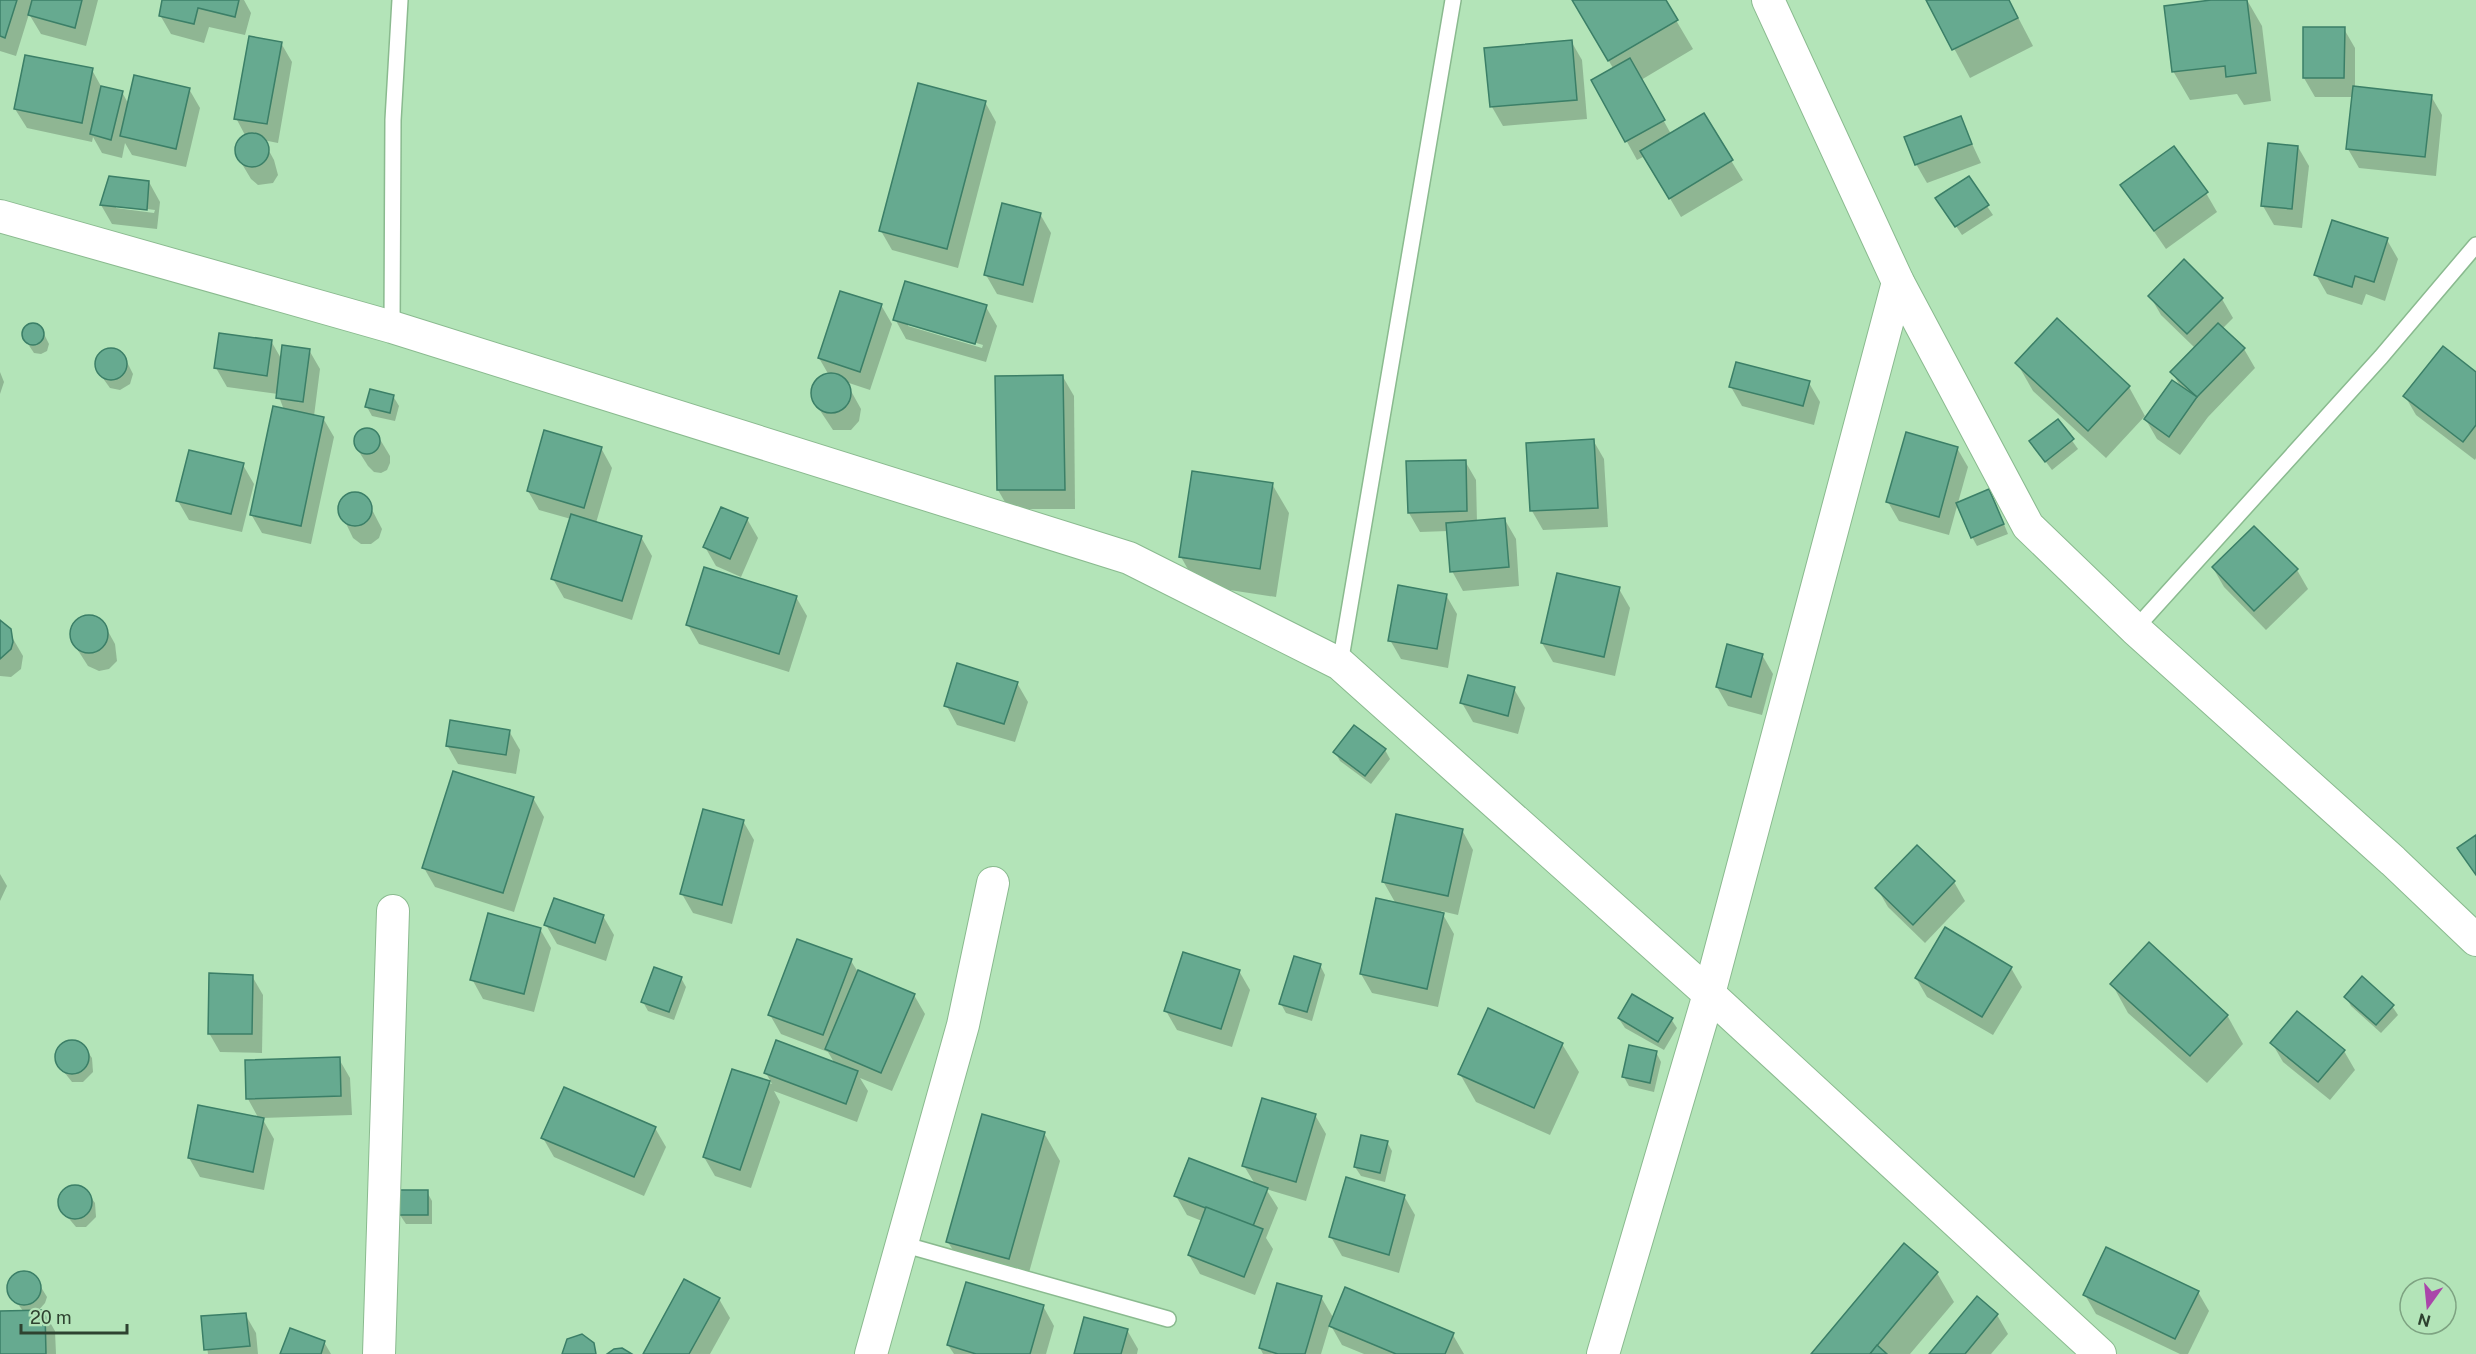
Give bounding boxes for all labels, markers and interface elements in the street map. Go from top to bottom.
north arrow [2398,1276,2458,1336]
scale bar [21,1297,128,1335]
text: 20 m [30,1307,72,1328]
text: N [2416,1309,2433,1331]

